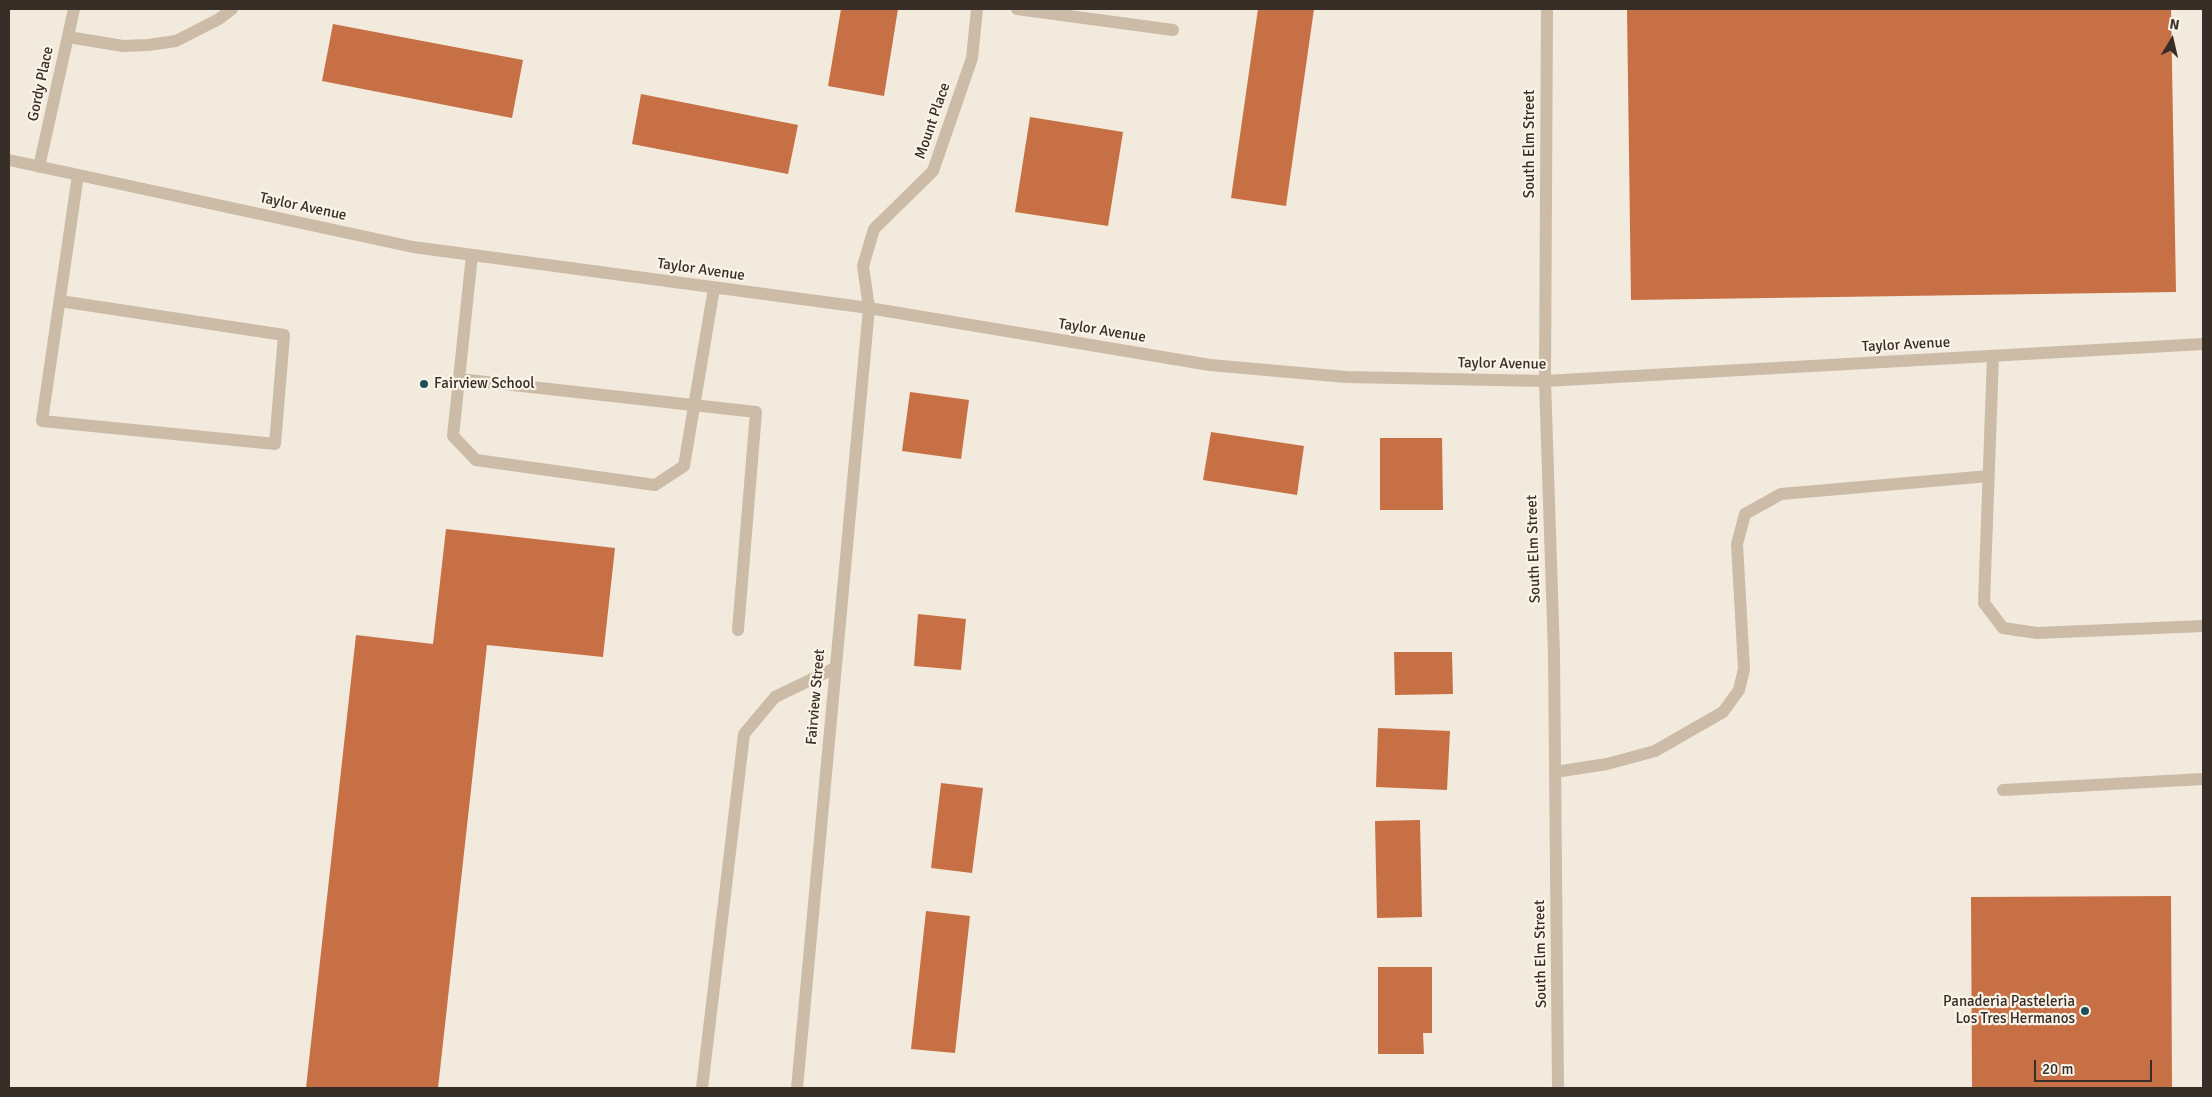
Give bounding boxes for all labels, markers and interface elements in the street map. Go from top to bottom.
north arrow [2147,15,2197,65]
text: N [2168,16,2181,34]
street label: Gordy Place [24,45,58,123]
street label: Mount Place [911,80,955,162]
street label: South Elm Street [1521,90,1539,198]
street label: Taylor Avenue [258,189,348,225]
street label: Taylor Avenue [656,255,746,285]
street label: Taylor Avenue [1057,315,1147,347]
street label: Taylor Avenue [1861,334,1951,356]
street label: Taylor Avenue [1458,354,1546,374]
place label: Fairview School [434,375,535,393]
marker: Fairview School [418,378,430,390]
street label: South Elm Street [1523,495,1545,603]
street label: Fairview Street [803,648,829,746]
street label: South Elm Street [1531,900,1551,1008]
place label: Panaderia Pasteleria Los Tres Hermanos [1943,993,2075,1028]
marker: Panaderia Pasteleria Los Tres Hermanos [2079,1005,2091,1017]
scale bar [2037,1050,2154,1082]
text: 20 m [2042,1060,2073,1078]

